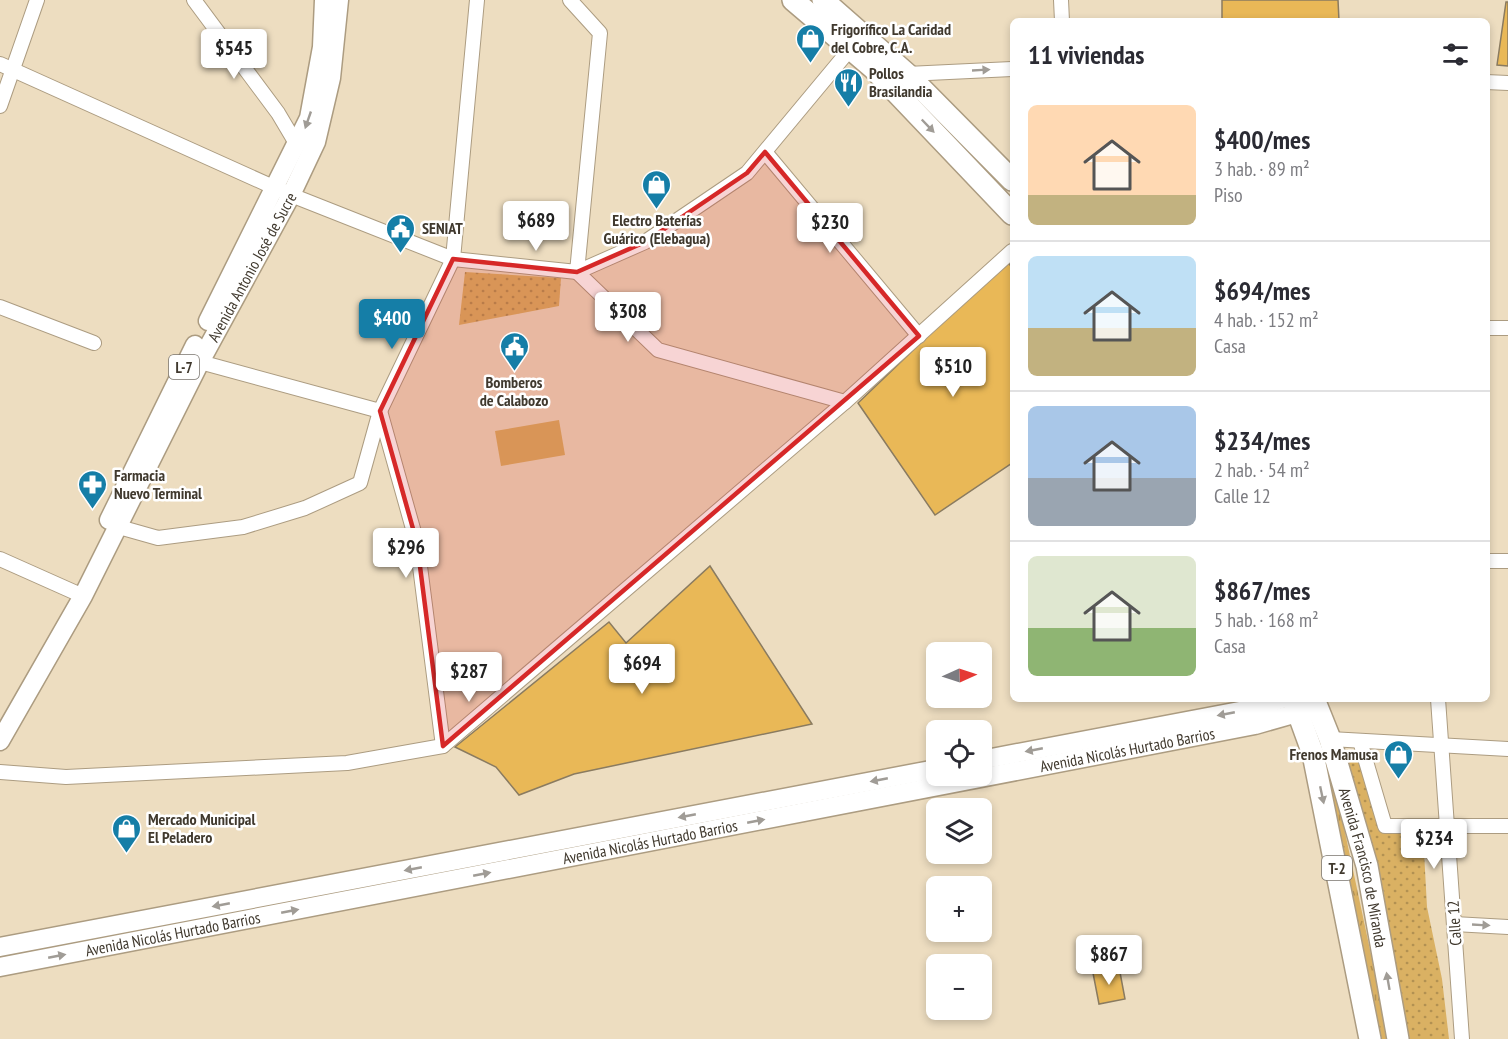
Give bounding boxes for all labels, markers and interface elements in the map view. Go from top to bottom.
place label: Frigorífico La Caridad del Cobre, C.A. [831,19,951,57]
shop icon: Frigorífico La Caridad del Cobre, C.A. [794,22,826,64]
pin: $545 [198,29,270,80]
text: $545 [215,35,253,61]
text: 11 viviendas [1028,38,1144,71]
icon: filters [1439,38,1472,71]
place label: Pollos Brasilandia [869,63,933,101]
restaurant icon: Pollos Brasilandia [832,66,864,108]
one-way arrow [971,66,990,75]
one-way arrow [302,111,312,129]
one-way arrow [920,118,934,132]
text: $400/mes [1214,123,1310,156]
icon: home [1076,129,1148,201]
text: 3 hab. · 89 m² [1214,156,1310,182]
shop icon: Electro Baterías Guárico (Elebagua) [641,168,673,210]
text: Piso [1214,182,1243,208]
street label: Avenida Antonio José de Sucre [203,189,301,345]
pin: $689 [500,201,572,252]
pin: $230 [794,203,866,254]
text: $689 [517,207,555,233]
text: $230 [811,209,849,235]
place label: Electro Baterías Guárico (Elebagua) [604,210,710,248]
public building icon: SENIAT [385,212,417,254]
place label: SENIAT [422,218,463,238]
text: $694/mes [1214,274,1310,307]
icon: home [1076,280,1148,352]
pin: $308 [592,292,664,343]
text: $308 [609,298,647,324]
pin: $400 [356,299,428,350]
text: $400 [373,305,411,331]
text: 4 hab. · 152 m² [1214,307,1319,333]
public building icon: Bomberos de Calabozo [498,330,530,372]
text: Casa [1214,333,1246,359]
pin: $510 [917,347,989,398]
text: $510 [934,353,972,379]
road number: L-7 [169,355,199,379]
place label: Bomberos de Calabozo [480,372,548,410]
text: $234/mes [1214,424,1310,457]
icon: home [1076,430,1148,502]
text: 2 hab. · 54 m² [1214,457,1310,483]
place label: Farmacia Nuevo Terminal [114,465,202,503]
pharmacy icon: Farmacia Nuevo Terminal [77,468,109,510]
text: Calle 12 [1214,483,1271,509]
pin: $296 [370,528,442,579]
text: $296 [387,534,425,560]
text: $867/mes [1214,574,1310,607]
icon: home [1076,580,1148,652]
text: 5 hab. · 168 m² [1214,607,1319,633]
text: Casa [1214,633,1246,659]
north arrow [926,642,992,708]
map controls [926,642,992,1020]
pin: $694 [606,644,678,695]
text: $694 [623,650,661,676]
pin: $287 [433,652,505,703]
text: $287 [450,658,488,684]
one-way arrow [1216,710,1235,719]
button: locate [926,720,992,786]
street label: Avenida Nicolás Hurtado Barrios [1038,723,1216,776]
shop icon: Frenos Mamusa [1383,738,1415,780]
place label: Frenos Mamusa [1289,744,1378,764]
one-way arrow [1025,746,1044,755]
one-way arrow [869,776,888,785]
street label: Avenida Francisco de Miranda [1335,785,1391,949]
one-way arrow [1318,786,1327,805]
button: layers [926,798,992,864]
place label: Mercado Municipal El Peladero [148,809,255,847]
shop icon: Mercado Municipal El Peladero [111,812,143,854]
one-way arrow [677,812,696,821]
street label: Avenida Nicolás Hurtado Barrios [561,815,739,868]
one-way arrow [746,816,765,825]
pin: $234 [1398,819,1470,870]
text: $234 [1415,825,1453,851]
road number: T-2 [1322,856,1352,880]
one-way arrow [403,865,422,874]
one-way arrow [472,869,491,878]
button: + [926,876,992,942]
street label: Calle 12 [1442,900,1466,946]
one-way arrow [212,901,231,910]
one-way arrow [281,906,300,915]
street label: Avenida Nicolás Hurtado Barrios [84,907,262,960]
one-way arrow [1472,921,1491,930]
pin: $867 [1073,935,1145,986]
text: $867 [1090,941,1128,967]
one-way arrow [48,951,67,960]
button: − [926,954,992,1020]
one-way arrow [1384,972,1393,991]

